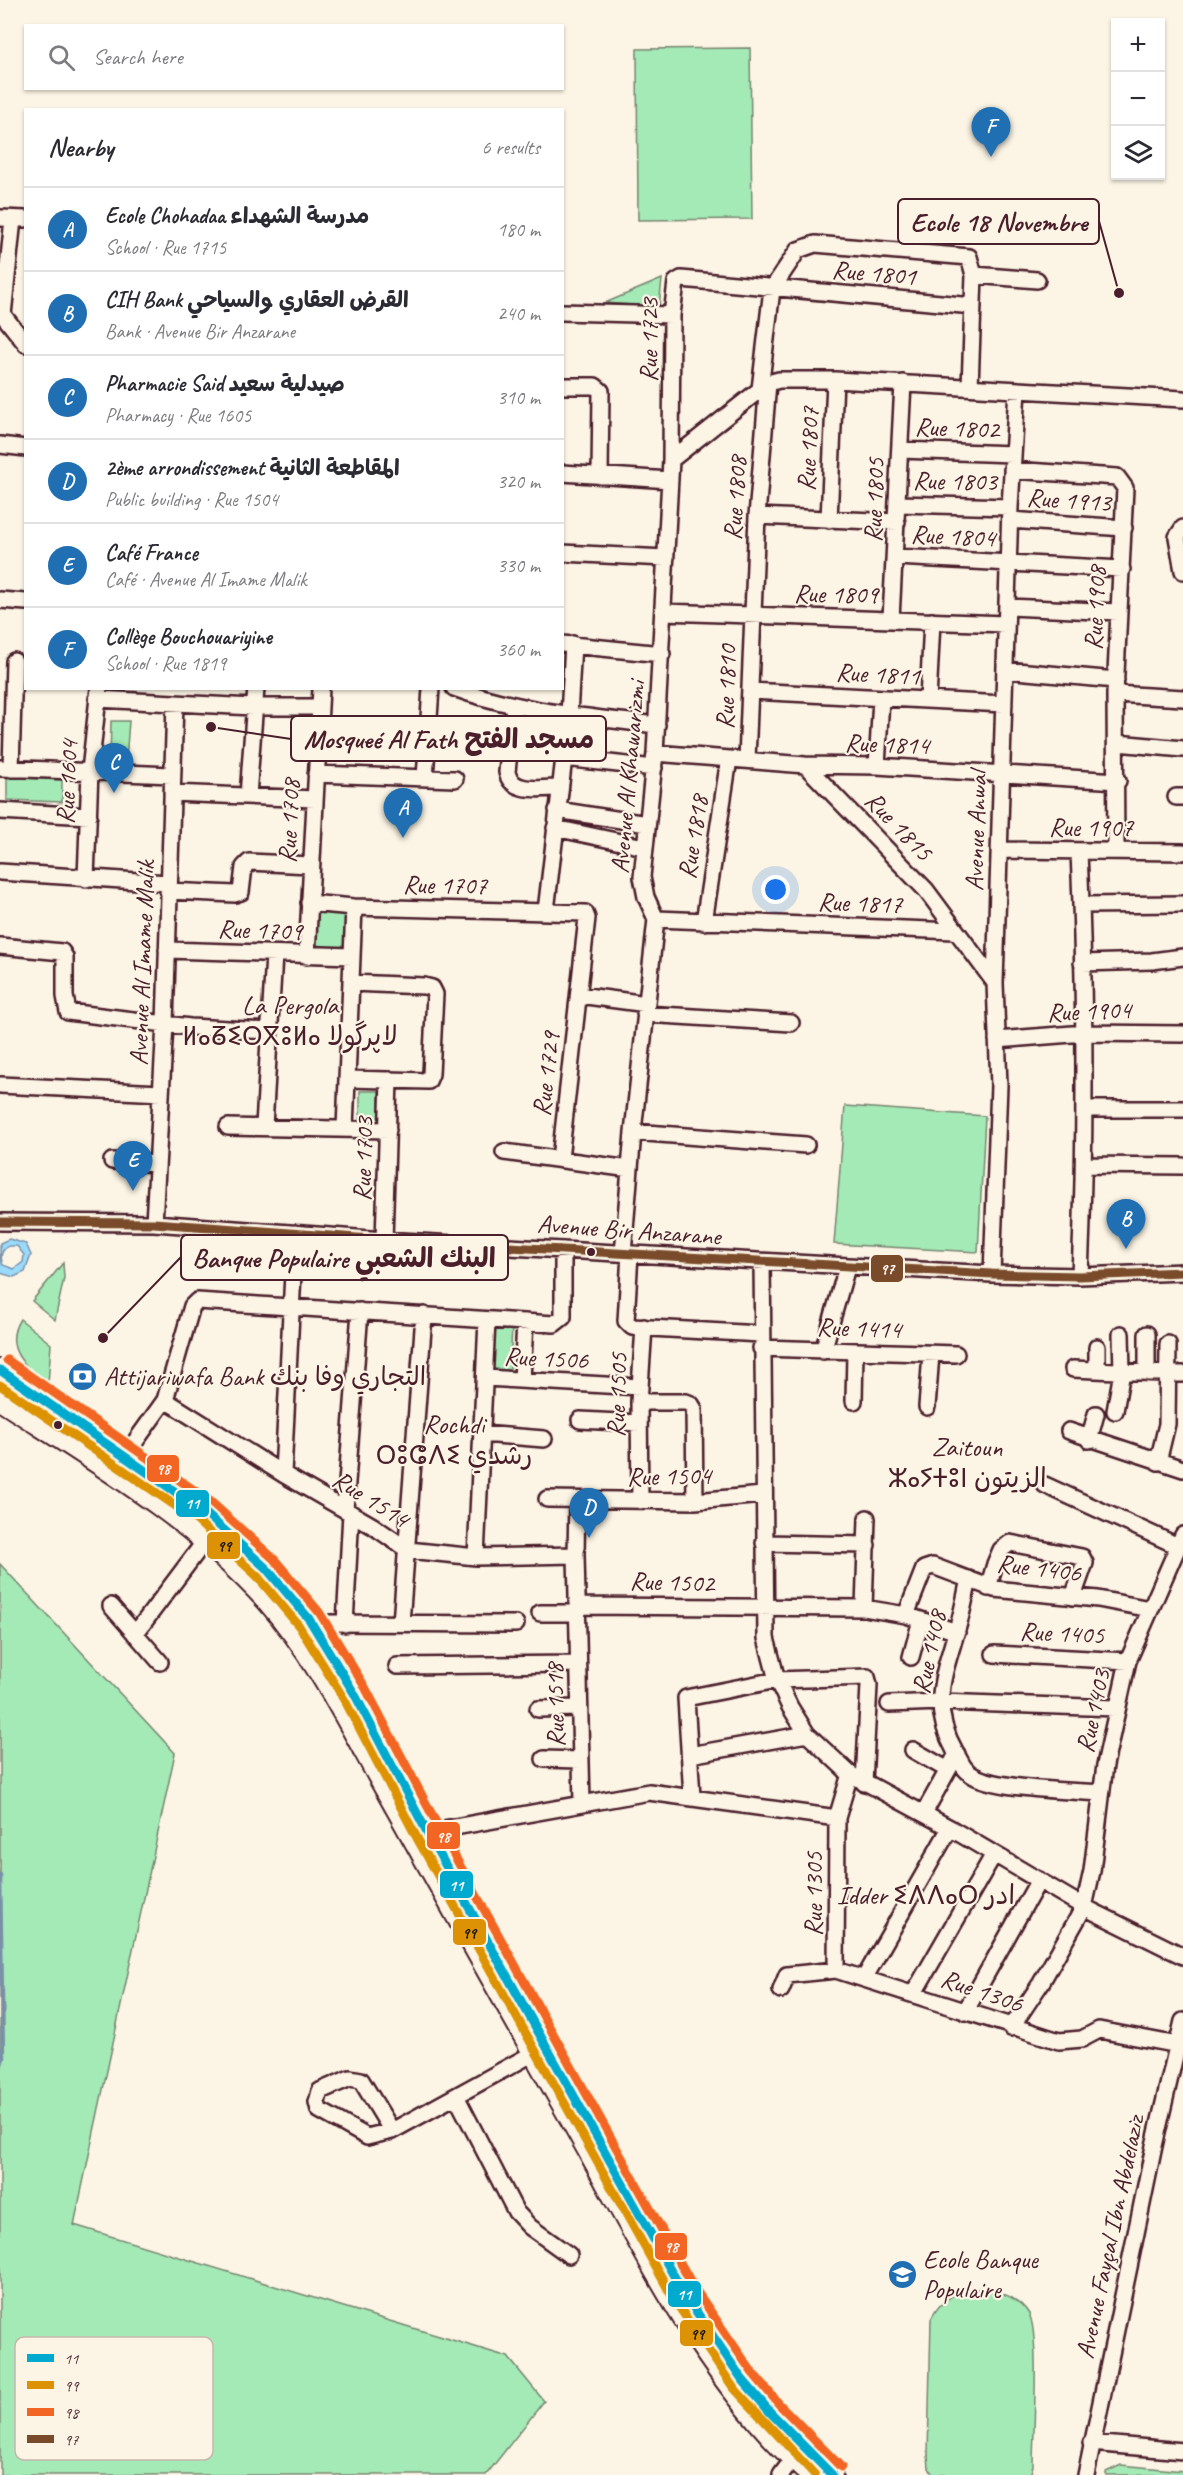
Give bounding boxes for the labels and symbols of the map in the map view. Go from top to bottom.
pin: F [972,108,1010,157]
callout: Ecole 18 Novembre [898,199,1099,244]
text: Ecole 18 Novembre [910,205,1089,239]
street label: Rue 1801 [831,253,919,293]
street label: Rue 1723 [632,295,666,382]
street label: Rue 1807 [789,405,827,492]
street label: Rue 1802 [914,410,1002,446]
street label: Rue 1808 [716,452,755,541]
street label: Rue 1805 [856,456,892,543]
street label: Rue 1803 [913,464,1000,498]
street label: Rue 1913 [1026,481,1115,520]
street label: Rue 1804 [910,517,998,555]
street label: Rue 1908 [1076,563,1114,651]
street label: Rue 1809 [794,577,881,611]
street label: Rue 1810 [708,642,744,730]
street label: Rue 1811 [835,655,922,693]
street label: Avenue Al Khawarizmi [603,676,653,875]
callout: Mosqueé Al Fath مسجد الفتح [291,716,606,761]
text: Mosqueé Al Fath مسجد الفتح [304,722,594,756]
street label: Rue 1814 [844,726,932,762]
street label: Rue 1604 [48,737,86,825]
pin: C [94,744,134,793]
street label: Avenue Anwal [957,766,995,892]
street label: Rue 1708 [270,776,308,864]
street label: Rue 1815 [858,784,941,869]
pin: A [384,788,422,838]
street label: Rue 1818 [670,791,716,881]
street label: Rue 1907 [1049,811,1134,844]
street label: Avenue Al Imame Malik [122,858,162,1066]
street label: Rue 1707 [403,868,489,902]
your location [761,875,790,904]
street label: Rue 1817 [817,885,904,921]
street label: Rue 1709 [217,912,305,948]
district label: La Pergola ⵍⴰⵒⵉⵔⴳⵓⵍⴰ لاپرگولا [182,988,398,1054]
street label: Rue 1904 [1046,993,1134,1029]
street label: Rue 1729 [524,1028,568,1118]
street label: Rue 1703 [345,1114,381,1202]
pin: E [114,1142,152,1191]
pin: B [1106,1200,1146,1249]
street label: Avenue Bir Anzarane [536,1207,724,1253]
callout: Banque Populaire البنك الشعبي [181,1235,508,1280]
text: Banque Populaire البنك الشعبي [192,1241,496,1282]
unlabelled marker [585,1246,597,1258]
line badge: 97 [870,1254,904,1283]
text: 97 [880,1259,896,1279]
street label: Rue 1414 [816,1310,904,1346]
street label: Rue 1506 [503,1339,590,1377]
street label: Rue 1505 [599,1351,635,1438]
bank icon: Attijariwafa Bank التجاري وفا بنك [67,1360,99,1392]
place label: Attijariwafa Bank التجاري وفا بنك [104,1360,426,1395]
district label: Rochdi ⵔⵓⵛⴷⵉ رشدي [375,1407,533,1474]
unlabelled marker [52,1419,64,1431]
district label: Zaitoun ⵣⴰⵢⵜⵓⵏ الزيتون [887,1430,1047,1496]
line badge: 98 [146,1454,180,1483]
text: 98 [156,1459,172,1479]
street label: Rue 1504 [627,1459,714,1493]
street label: Rue 1514 [326,1463,417,1537]
pin: D [570,1488,608,1538]
line badge: 11 [175,1489,210,1518]
text: 11 [185,1494,201,1514]
line badge: 99 [206,1531,241,1560]
text: 99 [217,1536,233,1556]
street label: Rue 1406 [995,1546,1084,1590]
street label: Rue 1502 [629,1564,717,1600]
street label: Rue 1408 [904,1605,954,1697]
street label: Rue 1405 [1019,1614,1106,1652]
street label: Rue 1518 [538,1660,572,1747]
street label: Rue 1403 [1068,1664,1118,1756]
line badge: 98 [426,1821,461,1850]
text: 98 [436,1827,452,1847]
street label: Rue 1305 [797,1851,830,1936]
line badge: 11 [439,1870,474,1899]
text: 11 [449,1876,465,1896]
district label: Idder ⵉⴷⴷⴰⵔ ادر [837,1878,1015,1912]
line badge: 99 [452,1918,487,1946]
text: 99 [462,1923,478,1943]
street label: Rue 1306 [937,1962,1028,2021]
street label: Avenue Fayçal Ibn Abdelaziz [1068,2110,1152,2361]
line badge: 98 [654,2232,688,2261]
text: 98 [664,2237,680,2257]
place label: Ecole Banque Populaire [923,2243,1039,2306]
school or university icon: Ecole Banque Populaire [886,2258,918,2290]
line badge: 11 [667,2280,702,2308]
text: 11 [677,2285,693,2305]
line badge: 99 [679,2319,714,2347]
text: 99 [690,2324,706,2344]
legend [15,2337,213,2460]
text: 11 [64,2349,79,2369]
text: 99 [64,2376,80,2396]
text: 98 [64,2403,80,2423]
text: 97 [64,2430,79,2450]

